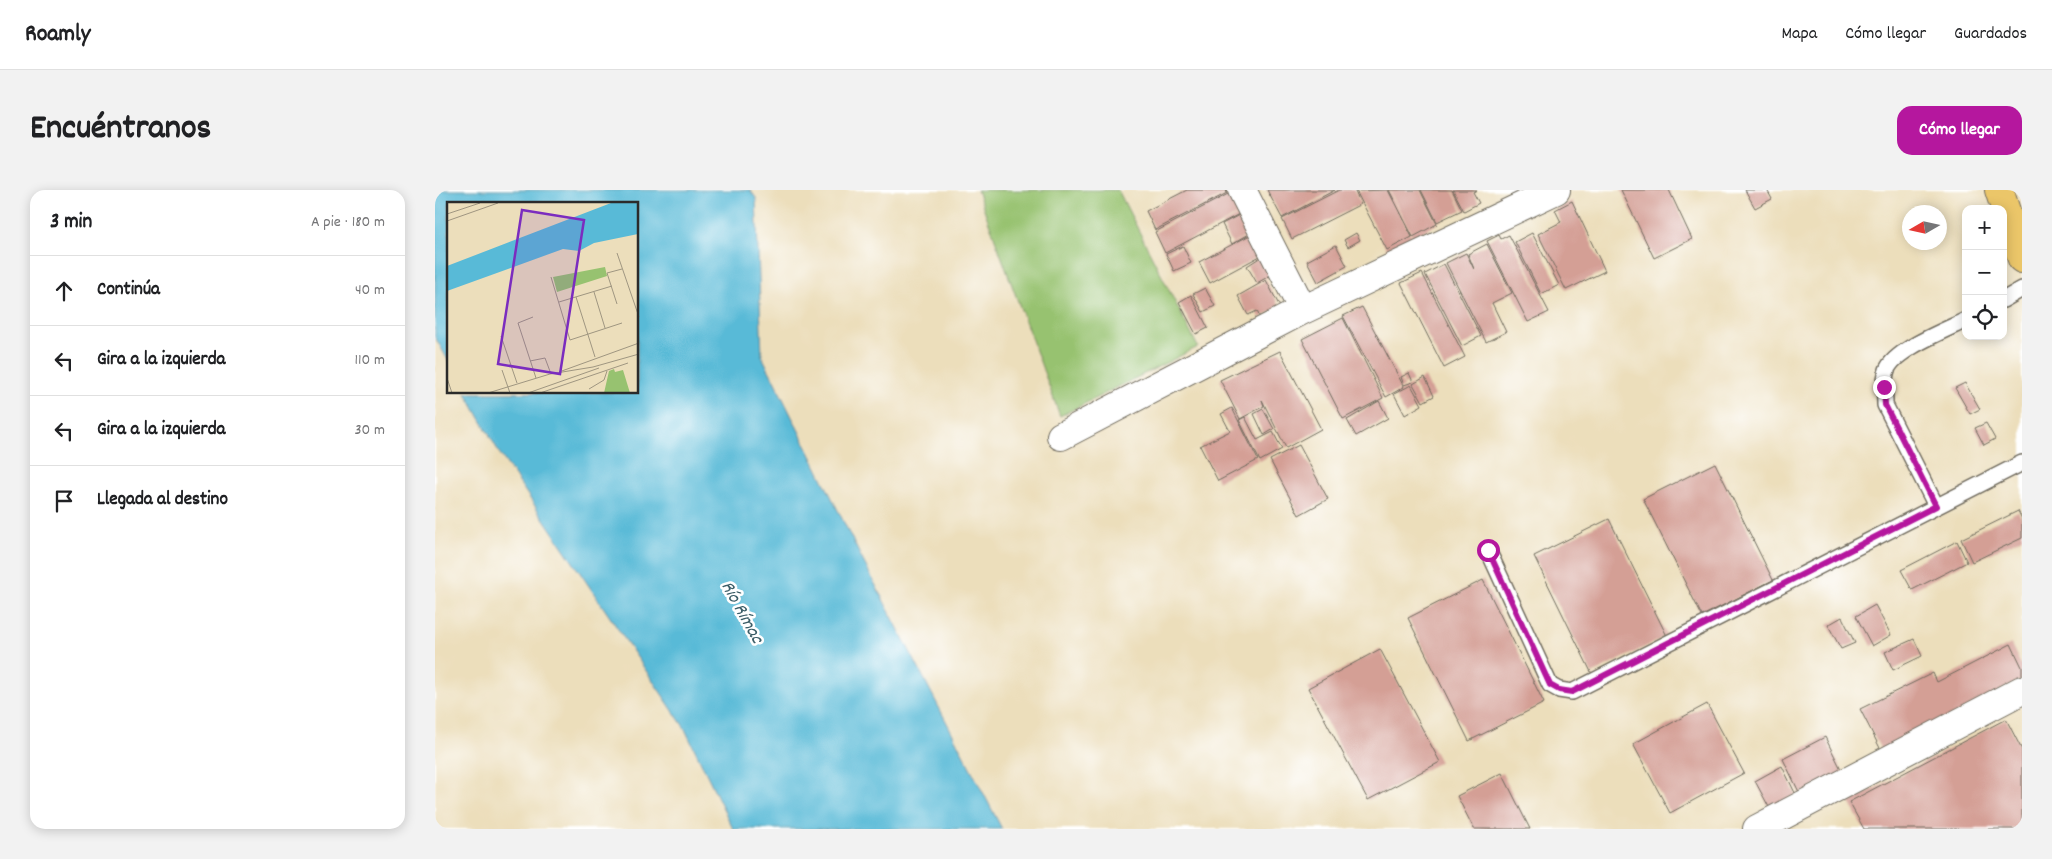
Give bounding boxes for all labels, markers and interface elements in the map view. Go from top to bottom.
text: Roamly [25,18,91,52]
text: Mapa [1781,22,1817,47]
text: Cómo llegar [1845,22,1926,47]
text: Guardados [1954,22,2027,47]
text: Encuéntranos [30,105,211,155]
button: Cómo llegar [1897,106,2022,155]
inset map [447,202,639,394]
north arrow [1902,205,1947,250]
map controls [1962,205,2007,340]
button: + [1962,205,2007,250]
text: 3 min [50,208,92,238]
text: A pie · 180 m [311,211,385,234]
button: − [1962,250,2007,295]
icon: ahead [50,277,78,305]
text: Continúa [97,277,160,304]
text: 40 m [355,279,385,302]
button: locate [1962,295,2007,340]
icon: left [50,347,78,375]
text: Gira a la izquierda [97,347,225,374]
text: 110 m [355,349,385,372]
route end [1873,376,1896,399]
icon: left [50,417,78,445]
text: Gira a la izquierda [97,417,225,444]
text: 30 m [355,419,385,442]
icon: arrive [50,487,78,515]
text: Llegada al destino [97,487,228,514]
route start [1477,539,1500,562]
water label: Río Rímac [713,576,770,650]

